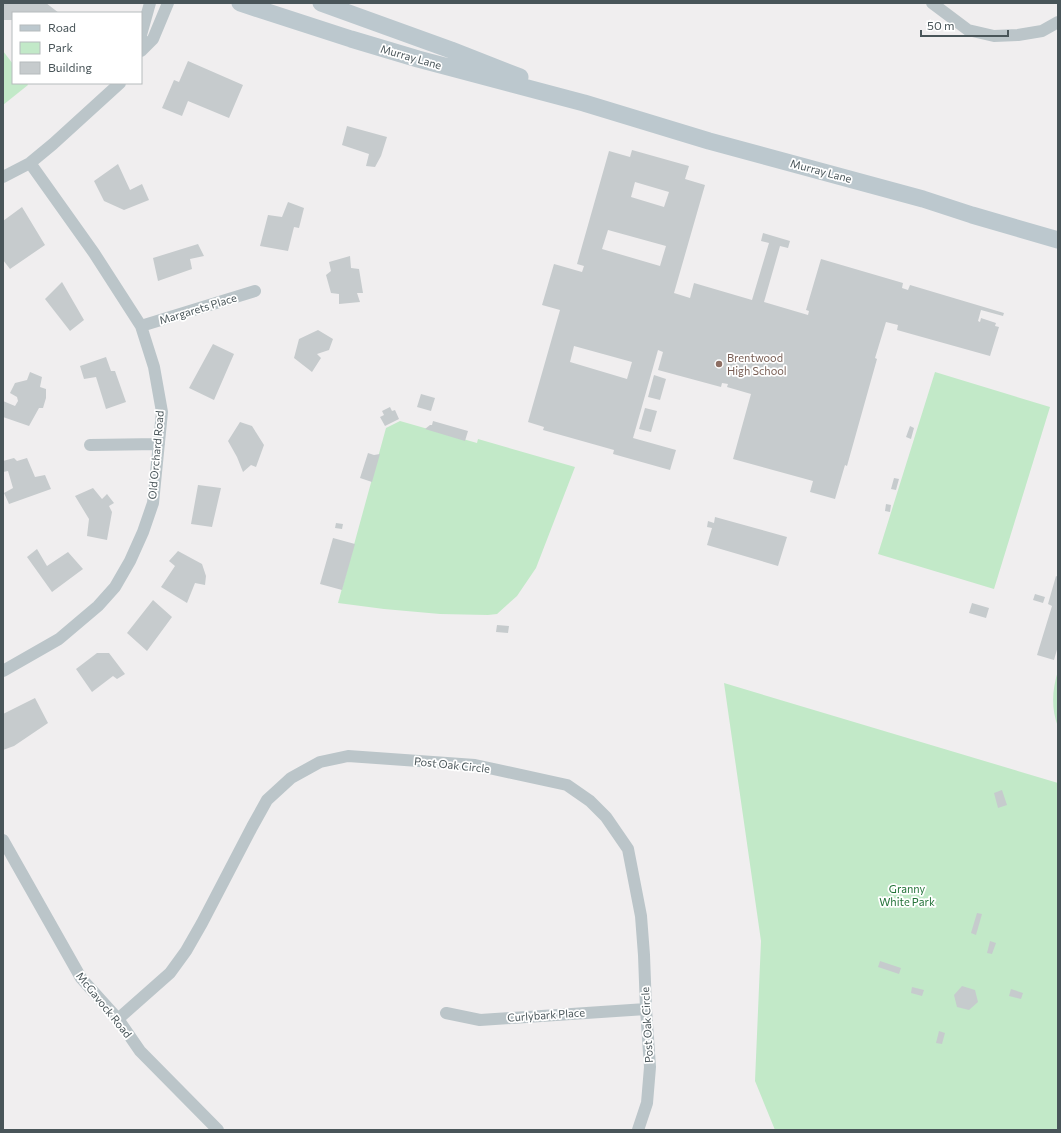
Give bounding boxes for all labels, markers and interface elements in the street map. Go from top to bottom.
legend [12,12,142,84]
scale bar [921,12,1008,38]
text: 50 m [927,18,955,32]
text: Road [48,20,76,34]
text: Park [48,40,74,54]
street label: Murray Lane [379,42,443,71]
text: Building [48,60,92,74]
street label: Murray Lane [789,156,853,185]
street label: Margarets Place [157,290,238,326]
place label: Brentwood High School [727,351,787,377]
marker: Brentwood High School [714,359,724,369]
street label: Old Orchard Road [145,410,166,500]
street label: Post Oak Circle [413,754,491,775]
park label: Granny White Park [879,882,935,908]
street label: McGavock Road [74,969,135,1040]
street label: Post Oak Circle [638,986,655,1063]
street label: Curlybark Place [507,1005,586,1024]

